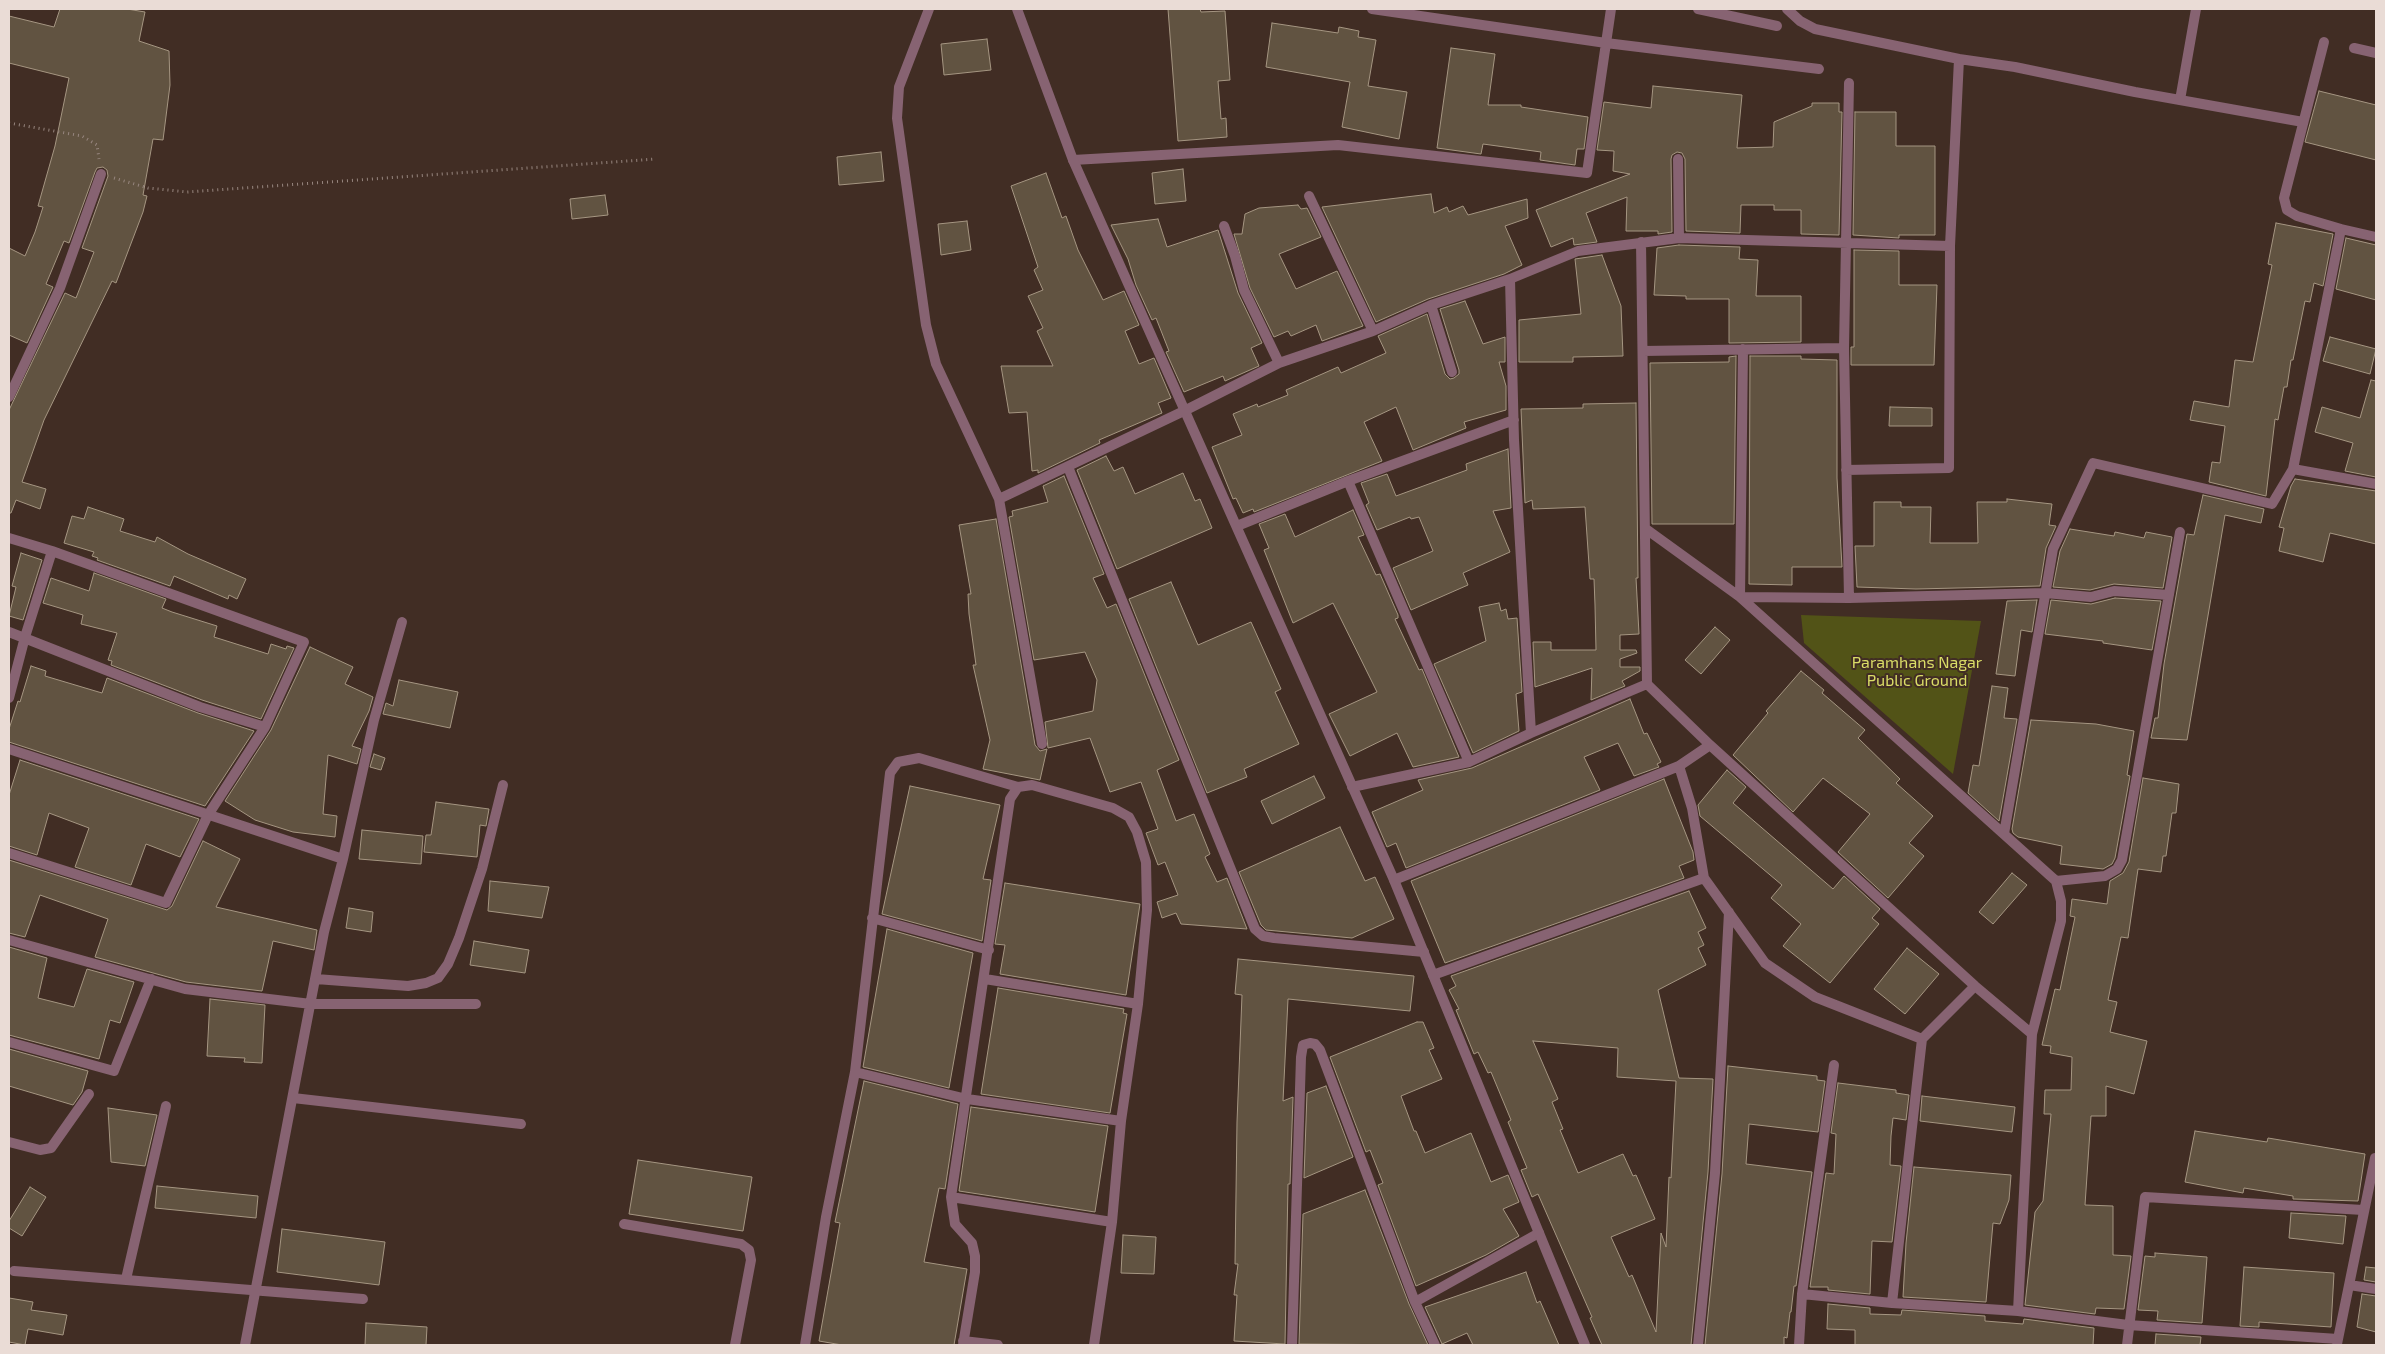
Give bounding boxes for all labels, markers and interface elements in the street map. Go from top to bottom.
park label: Paramhans Nagar Public Ground [1852,653,1982,691]

